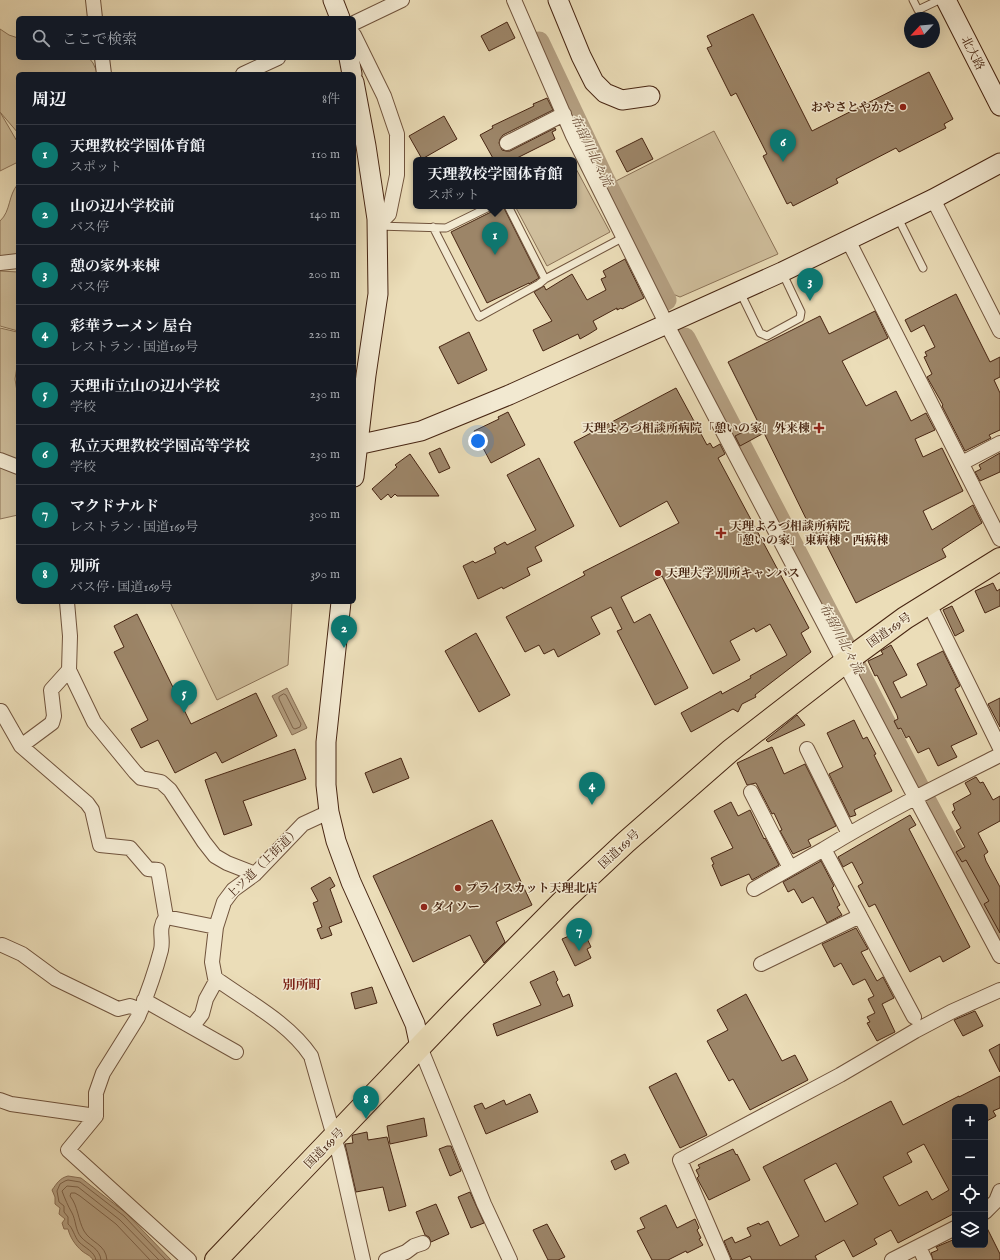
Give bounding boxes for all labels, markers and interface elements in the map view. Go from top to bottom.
north arrow [904,12,940,48]
search box [16,16,356,60]
icon: search [30,27,52,49]
text: ここで検索 [62,30,137,49]
street label: 北大路 [958,34,987,73]
text: 周辺 [32,90,66,111]
text: 8件 [322,91,340,108]
place label: おやさとやかた [811,100,895,115]
marker: おやさとやかた [898,102,908,112]
water label: 布留川北々流 [566,112,616,191]
pin: 6 [770,129,796,162]
text: 天理教校学園体育館 [70,137,205,156]
text: 1 [43,146,47,163]
text: 110 m [311,146,340,163]
popup [413,157,577,209]
text: スポット [70,159,122,176]
text: 天理教校学園体育館 [427,165,563,184]
text: スポット [427,187,480,204]
text: 山の辺小学校前 [70,197,175,216]
text: 2 [42,206,48,223]
text: 140 m [310,206,340,223]
text: バス停 [70,219,109,236]
pin: 1 [482,222,508,255]
text: 憩の家外来棟 [70,257,160,276]
text: 3 [43,266,47,283]
text: 200 m [308,266,340,283]
pin: 3 [797,268,823,301]
text: バス停 [70,279,109,296]
text: 彩華ラーメン 屋台 [70,317,193,336]
text: 4 [42,326,48,343]
text: 220 m [309,326,340,343]
text: レストラン · 国道169号 [70,339,198,356]
text: 天理市立山の辺小学校 [70,377,220,396]
text: 5 [43,386,47,403]
text: 230 m [310,386,340,403]
text: 学校 [70,399,96,416]
place label: 天理よろづ相談所病院「憩いの家」外来棟 [582,421,810,436]
marker: 天理よろづ相談所病院「憩いの家」外来棟 [813,422,825,434]
your location [468,431,488,451]
text: 私立天理教校学園高等学校 [70,437,250,456]
text: 6 [42,446,48,463]
text: 230 m [310,446,340,463]
text: 学校 [70,459,96,476]
text: マクドナルド [70,497,159,516]
text: 7 [42,506,48,523]
text: 300 m [309,506,340,523]
text: レストラン · 国道169号 [70,519,198,536]
place label: 天理よろづ相談所病院 「憩いの家」 東病棟・西病棟 [730,519,889,548]
marker: 天理よろづ相談所病院 「憩いの家」 東病棟・西病棟 [715,527,727,539]
text: 別所 [70,557,100,576]
text: 8 [42,566,48,583]
text: 390 m [310,566,340,583]
place label: 天理大学 別所キャンパス [666,566,800,581]
marker: 天理大学 別所キャンパス [653,568,663,578]
text: バス停 · 国道169号 [70,579,173,596]
water label: 布留川北々流 [815,600,867,679]
street label: 国道169号 [864,610,914,651]
pin: 2 [331,615,357,648]
pin: 5 [171,680,197,713]
pin: 4 [579,772,605,805]
street label: 上ツ道（上街道） [224,825,303,902]
street label: 国道169号 [596,827,643,872]
place label: プライスカット天理北店 [466,881,597,896]
marker: プライスカット天理北店 [453,883,463,893]
place label: ダイソー [432,900,480,915]
marker: ダイソー [419,902,429,912]
pin: 7 [566,918,592,951]
district label: 別所町 [282,977,322,994]
pin: 8 [353,1086,379,1119]
map controls [952,1104,988,1248]
button: + [952,1104,988,1140]
street label: 国道169号 [301,1125,347,1172]
button: − [952,1140,988,1176]
button: locate [952,1176,988,1212]
button: layers [952,1212,988,1248]

